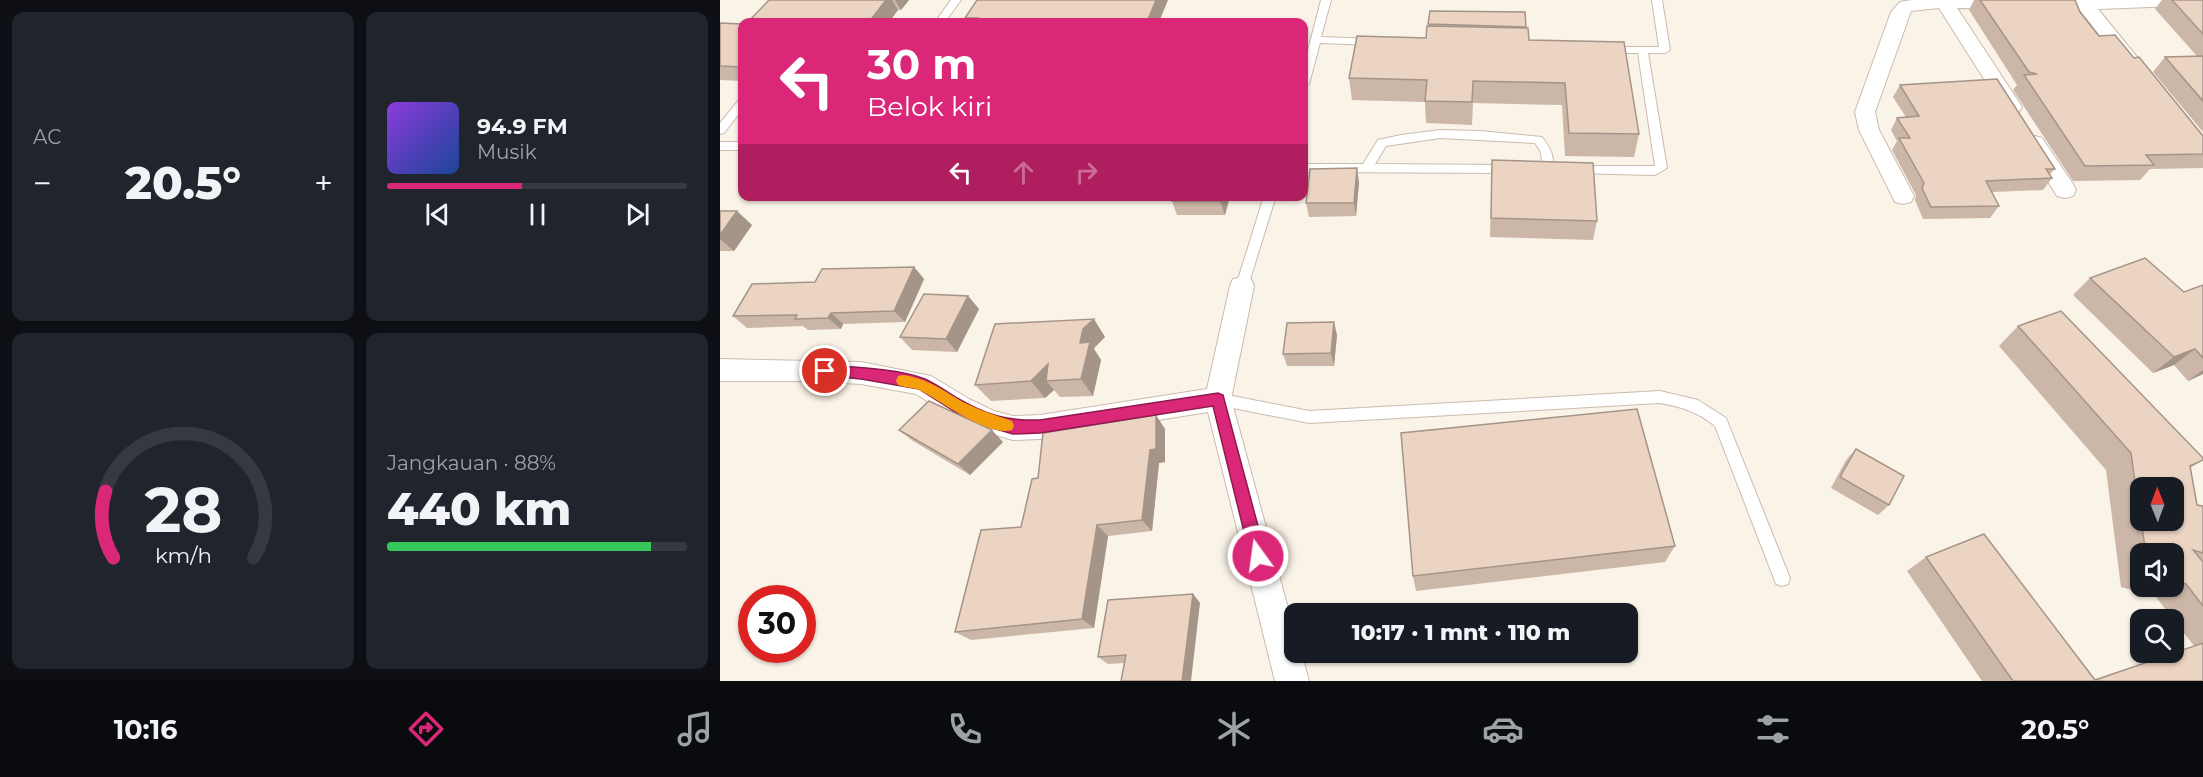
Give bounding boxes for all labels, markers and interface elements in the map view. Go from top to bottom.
text: 30 m [867,38,976,90]
icon: left [768,42,846,120]
text: Belok kiri [867,90,992,123]
text: 94.9 FM [477,113,568,140]
text: AC [33,125,61,149]
text: Musik [477,140,537,164]
text: 20.5° [125,155,241,210]
icon: left [944,156,977,189]
icon: ahead [1007,156,1040,189]
icon: right [1070,156,1103,189]
text: − [33,163,52,203]
text: + [314,163,333,203]
icon: previous [421,198,454,231]
icon: pause [521,198,554,231]
icon: next [621,198,654,231]
pin [799,345,850,396]
icon: arrive [808,354,841,387]
text: Jangkauan · 88% [387,451,556,475]
text: 28 [144,472,222,548]
north arrow [2130,477,2184,531]
map controls [2130,477,2184,663]
text: 440 km [387,481,571,536]
position arrow [1226,524,1290,588]
text: km/h [154,542,212,568]
button: sound [2130,543,2184,597]
speed limit sign: 30 [738,585,816,663]
button: search [2130,609,2184,663]
text: 10:17 · 1 mnt · 110 m [1352,619,1570,646]
icon: directions [405,708,447,750]
icon: music [674,708,716,750]
icon: phone [944,708,986,750]
icon: climate [1213,708,1255,750]
icon: car [1482,708,1524,750]
icon: filters [1752,708,1794,750]
text: 10:16 [114,713,177,746]
text: 20.5° [2021,713,2089,746]

